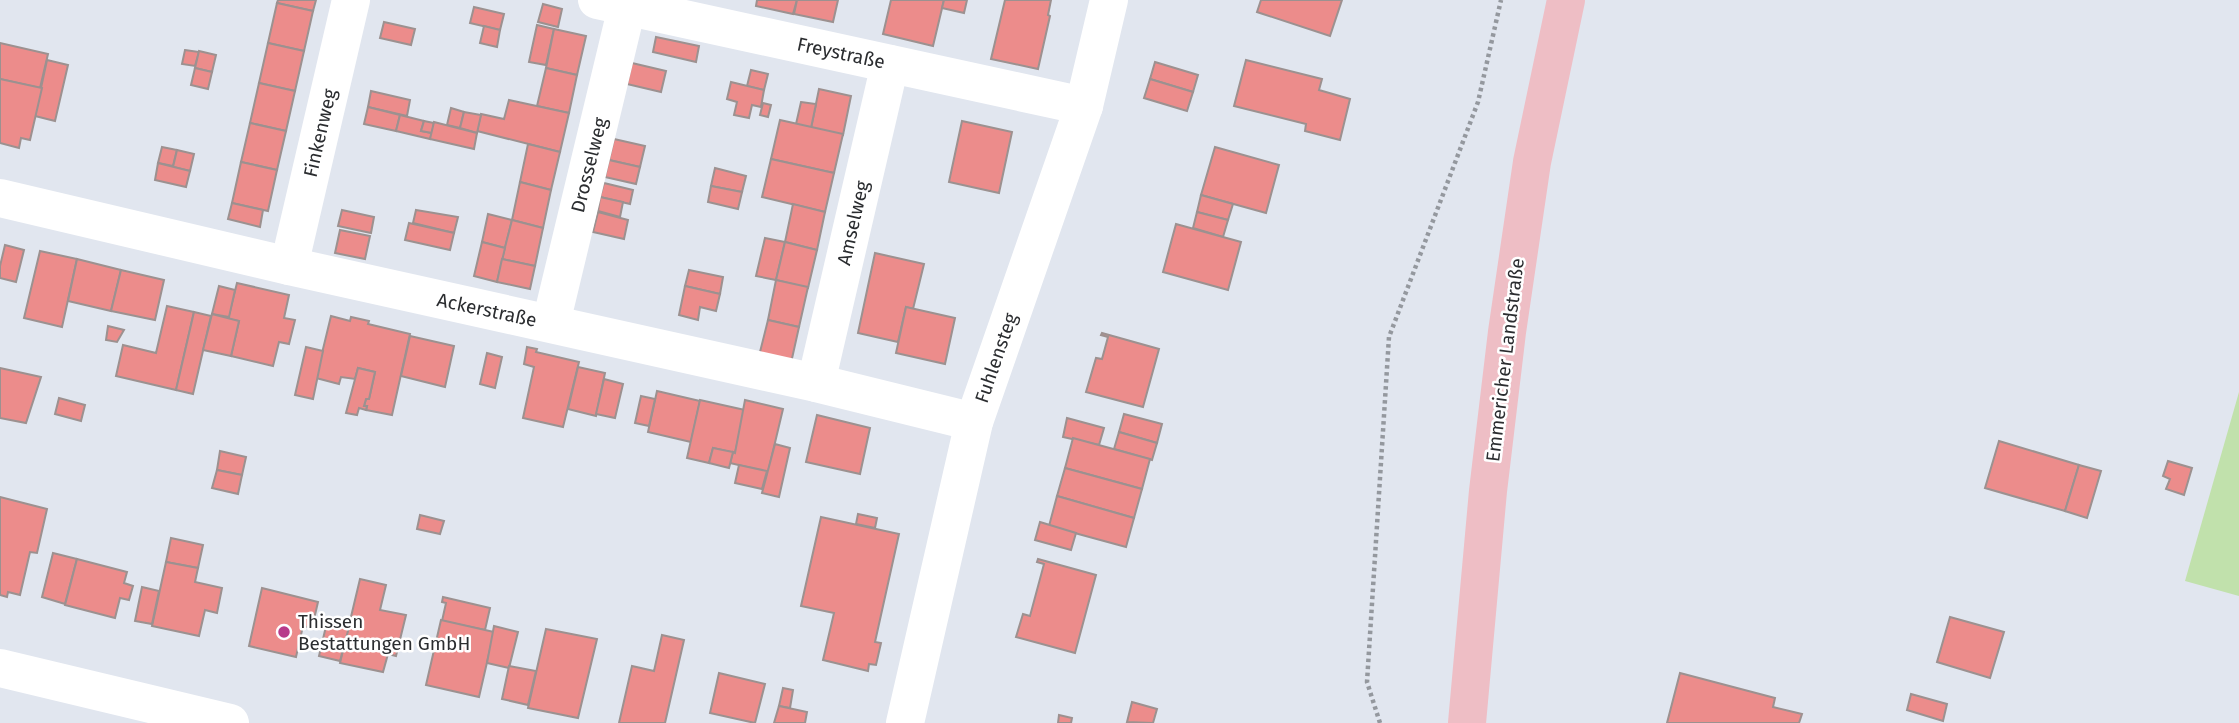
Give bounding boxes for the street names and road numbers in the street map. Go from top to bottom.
street label: Freystraße [795,32,887,74]
street label: Finkenweg [299,86,341,179]
street label: Drosselweg [566,115,612,215]
street label: Amselweg [832,178,874,267]
street label: Emmericher Landstraße [1481,257,1529,463]
street label: Ackerstraße [435,288,539,332]
street label: Fuhlensteg [970,310,1022,406]

